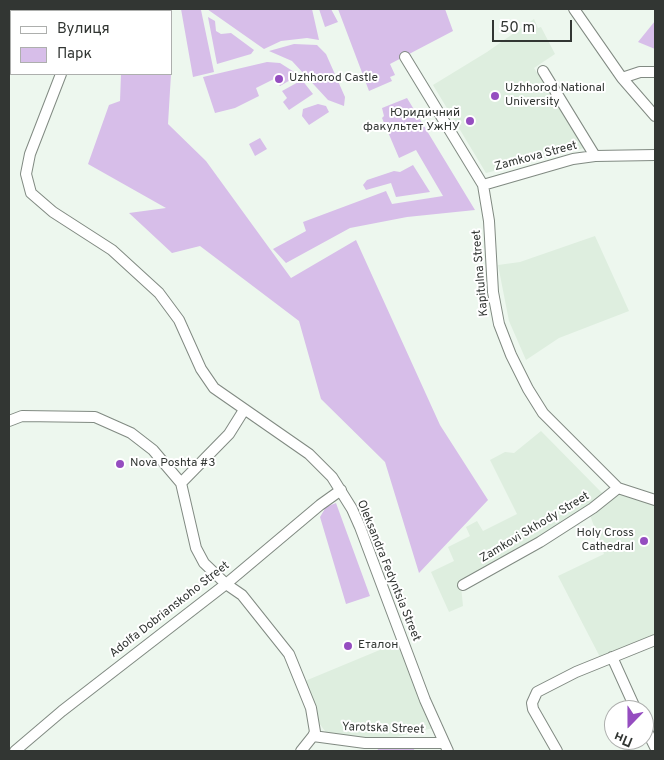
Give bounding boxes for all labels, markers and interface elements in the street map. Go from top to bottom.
legend [10,10,172,75]
scale bar [494,10,574,42]
text: 50 m [500,19,535,38]
text: Вулиця [57,20,110,39]
text: Парк [57,45,92,64]
place label: Uzhhorod Castle [289,72,378,86]
marker: Uzhhorod Castle [273,73,285,85]
place label: Uzhhorod National University [505,82,605,110]
marker: Uzhhorod National University [489,90,501,102]
place label: Юридичний факультет УжНУ [363,107,460,135]
marker: Юридичний факультет УжНУ [464,115,476,127]
street label: Zamkova Street [493,139,579,175]
street label: Kapitulna Street [470,229,492,317]
place label: Nova Poshta #3 [130,457,216,471]
marker: Nova Poshta #3 [114,458,126,470]
street label: Zamkovi Skhody Street [478,490,592,566]
street label: Oleksandra Fedyntsia Street [353,498,423,644]
place label: Holy Cross Cathedral [577,527,634,555]
marker: Holy Cross Cathedral [638,535,650,547]
street label: Adolfa Dobrianskoho Street [107,559,233,661]
place label: Еталон [358,639,398,653]
marker: Еталон [342,640,354,652]
north arrow [604,700,654,750]
street label: Yarotska Street [341,720,425,738]
text: Пн [612,727,636,750]

